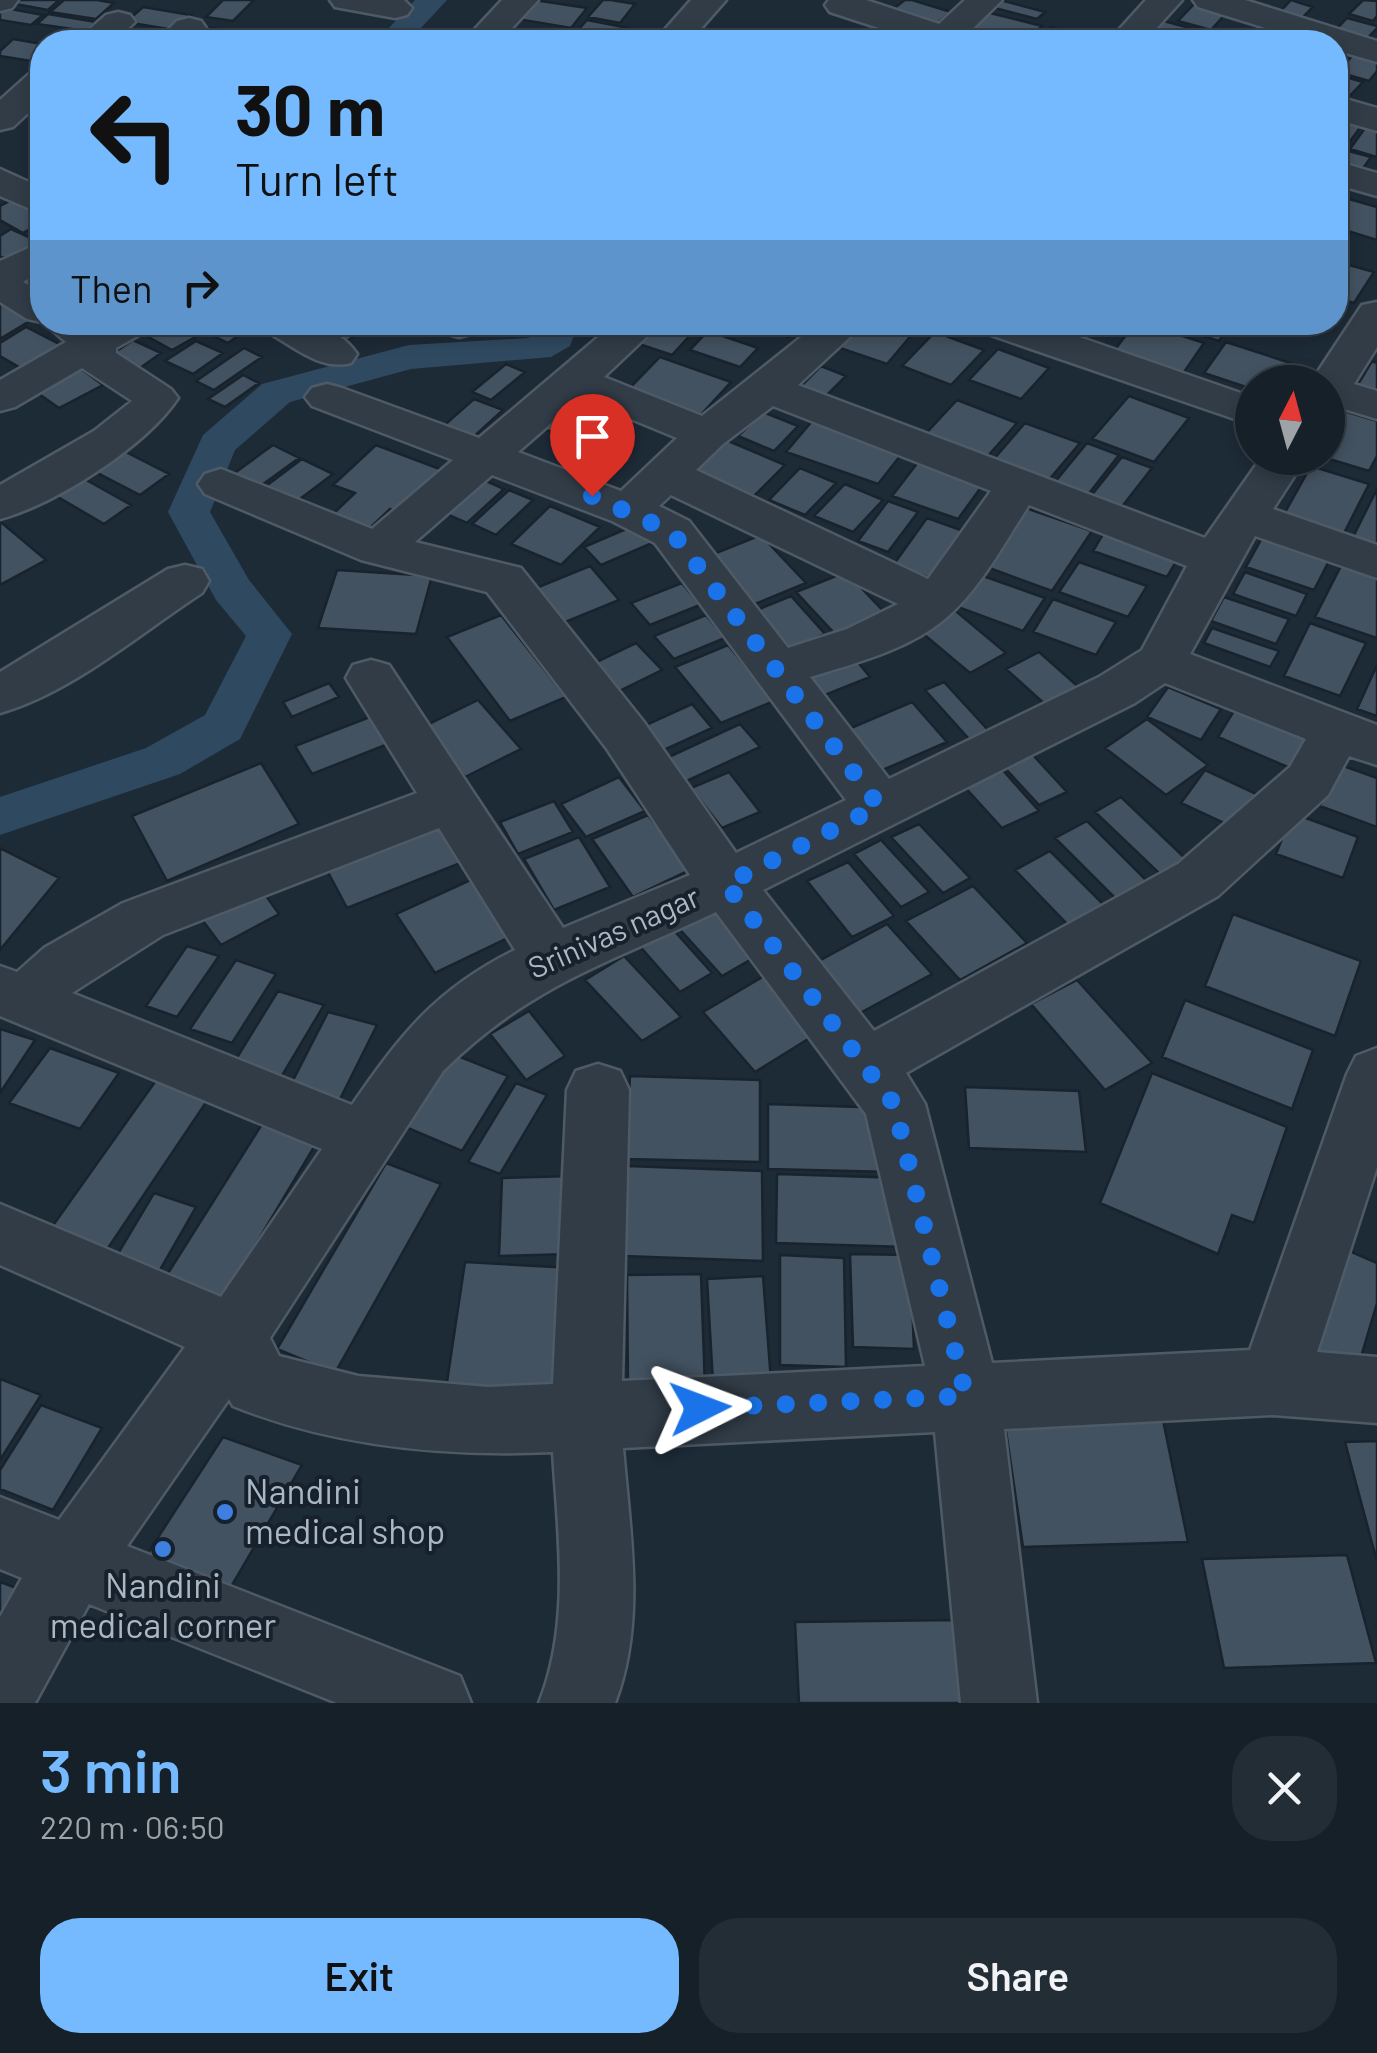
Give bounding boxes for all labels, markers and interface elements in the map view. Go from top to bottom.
text: 30 m [235,66,385,150]
icon: left [70,70,200,200]
text: Turn left [235,151,399,205]
icon: right [173,260,228,315]
text: Then [70,265,153,311]
north arrow [1235,365,1345,475]
map controls [1235,365,1345,475]
pin [550,394,635,497]
icon: arrive [565,409,620,464]
street label: Srinivas nagar [522,877,704,985]
position arrow [648,1356,752,1460]
place label: Nandini medical shop [245,1469,445,1551]
marker: Nandini medical shop [214,1501,236,1523]
marker: Nandini medical corner [152,1538,174,1560]
place label: Nandini medical corner [50,1563,276,1645]
text: 3 min [40,1733,182,1805]
button: close [1232,1736,1337,1841]
text: 220 m · 06:50 [40,1807,225,1845]
button: Exit [40,1918,679,2033]
button: Share [699,1918,1337,2033]

